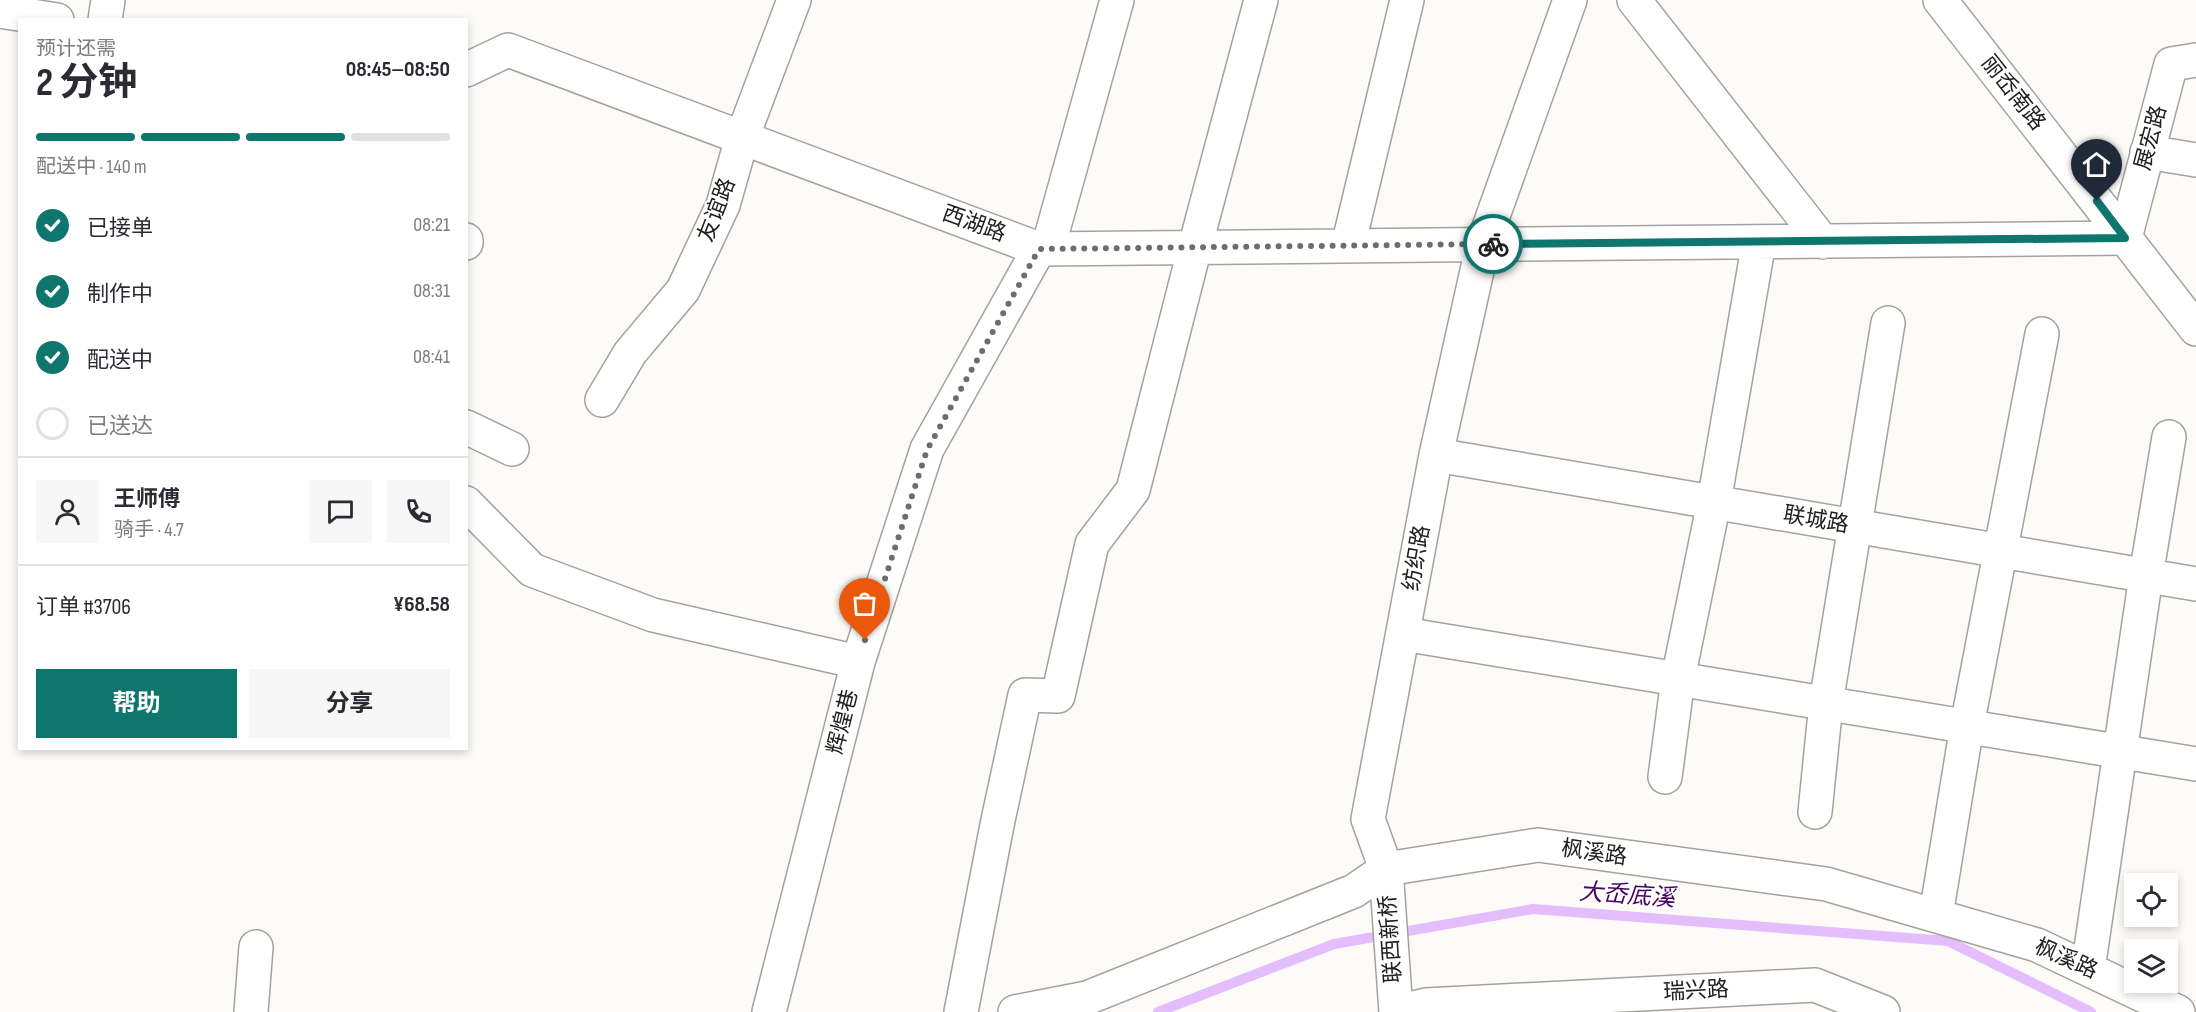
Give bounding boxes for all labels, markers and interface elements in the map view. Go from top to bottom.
text: 预计还需 [36,37,116,61]
street label: 丽岙南路 [1975,50,2051,136]
text: 08:45–08:50 [346,56,450,83]
text: 2 分钟 [36,60,137,107]
street label: 展宏路 [2129,103,2173,173]
pin [2071,139,2122,201]
icon: home [2080,148,2113,181]
text: 配送中 · 140 m [36,155,147,179]
street label: 友谊路 [693,174,741,246]
street label: 西湖路 [938,200,1010,248]
icon: check [36,209,69,242]
text: 08:21 [413,213,450,237]
courier [1463,214,1523,274]
text: 已接单 [87,215,153,242]
icon: bike [1477,228,1510,261]
icon: check [36,275,69,308]
text: 08:31 [413,279,450,303]
text: 制作中 [87,281,153,308]
icon: check [36,341,69,374]
text: 08:41 [413,345,450,369]
text: 配送中 [87,347,153,374]
text: 已送达 [87,413,153,440]
button: person [36,480,99,543]
button: chat [309,480,372,543]
button: phone [387,480,450,543]
text: 王师傅 [114,486,180,513]
street label: 联城路 [1781,501,1851,539]
text: 骑手 · 4.7 [114,518,184,542]
street label: 纺织路 [1398,523,1436,593]
pin [839,578,890,640]
icon: bag [848,587,881,620]
text: ¥68.58 [393,591,450,618]
text: 订单 #3706 [36,594,131,621]
button: 帮助 [36,669,237,738]
button: 分享 [249,669,450,738]
street label: 辉煌巷 [822,687,864,757]
street label: 枫溪路 [1559,835,1629,871]
map controls [2124,873,2178,993]
button: locate [2124,873,2178,927]
water label: 大岙底溪 [1578,877,1679,913]
street label: 联西新桥 [1374,894,1408,984]
street label: 枫溪路 [2030,933,2102,985]
button: layers [2124,939,2178,993]
street label: 瑞兴路 [1662,976,1730,1006]

